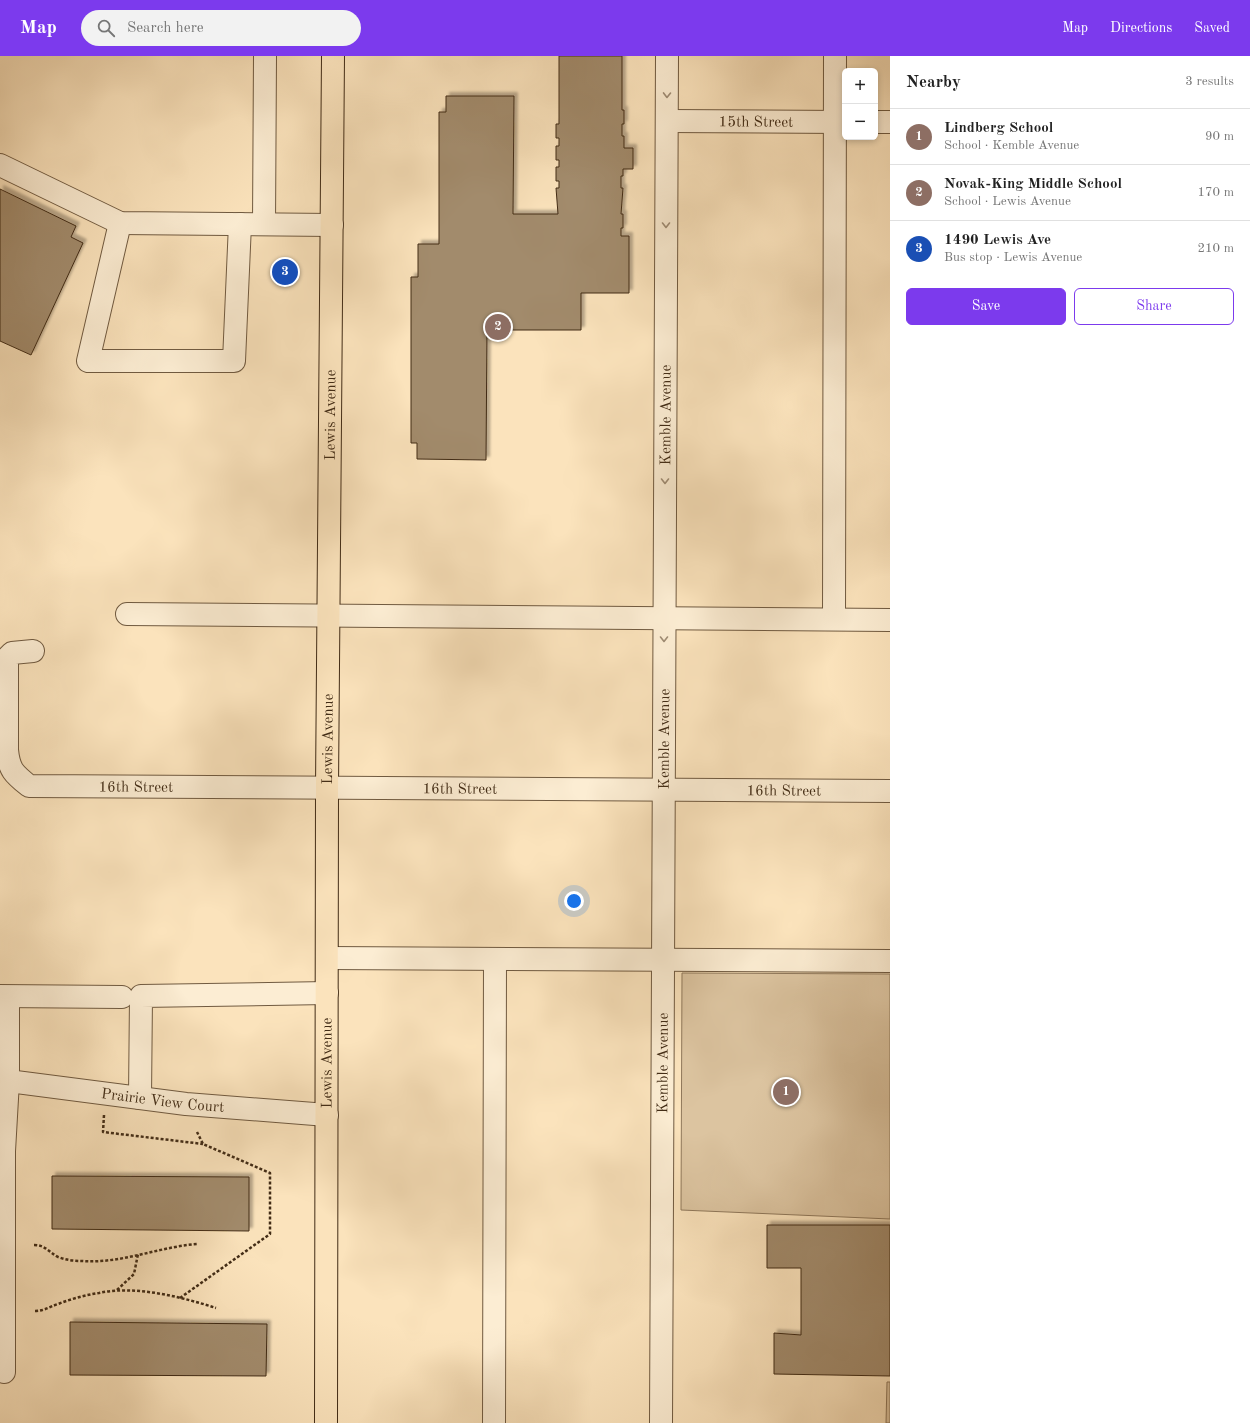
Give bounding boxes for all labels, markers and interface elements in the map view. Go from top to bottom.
search box [81,10,361,46]
icon: search [95,17,117,39]
text: Map [20,19,57,38]
text: Search here [127,21,204,36]
text: Map [1062,21,1088,35]
text: Directions [1110,21,1172,35]
text: Saved [1194,21,1230,35]
map controls [842,68,878,140]
button: + [842,68,878,104]
text: Nearby [906,74,961,91]
text: 3 results [1185,75,1234,88]
one-way arrow [663,92,671,98]
button: − [842,104,878,140]
street label: 15th Street [719,115,793,131]
text: Lindberg School [944,121,1053,136]
text: 1 [915,130,923,143]
text: 90 m [1205,130,1234,143]
text: School · Kemble Avenue [944,139,1079,152]
text: Novak-King Middle School [944,177,1122,192]
text: 2 [915,186,923,199]
text: 170 m [1197,186,1234,199]
text: School · Lewis Avenue [944,195,1071,208]
one-way arrow [662,222,670,228]
text: 1490 Lewis Ave [944,233,1051,248]
text: 3 [915,242,923,255]
text: 210 m [1197,242,1234,255]
text: Bus stop · Lewis Avenue [944,251,1082,264]
pin: 3 [272,257,298,287]
button: Save [906,288,1066,325]
button: Share [1074,288,1234,325]
pin: 2 [485,312,511,342]
street label: Kemble Avenue [659,365,675,465]
street label: Lewis Avenue [324,369,339,461]
one-way arrow [661,478,669,484]
one-way arrow [660,636,668,642]
street label: Kemble Avenue [658,689,673,789]
street label: Lewis Avenue [321,693,337,785]
street label: 16th Street [98,780,173,796]
street label: 16th Street [422,782,497,798]
street label: 16th Street [746,784,821,800]
your location [564,891,584,911]
street label: Kemble Avenue [656,1013,672,1113]
street label: Lewis Avenue [320,1017,336,1109]
pin: 1 [773,1077,799,1107]
street label: Prairie View Court [100,1087,225,1116]

